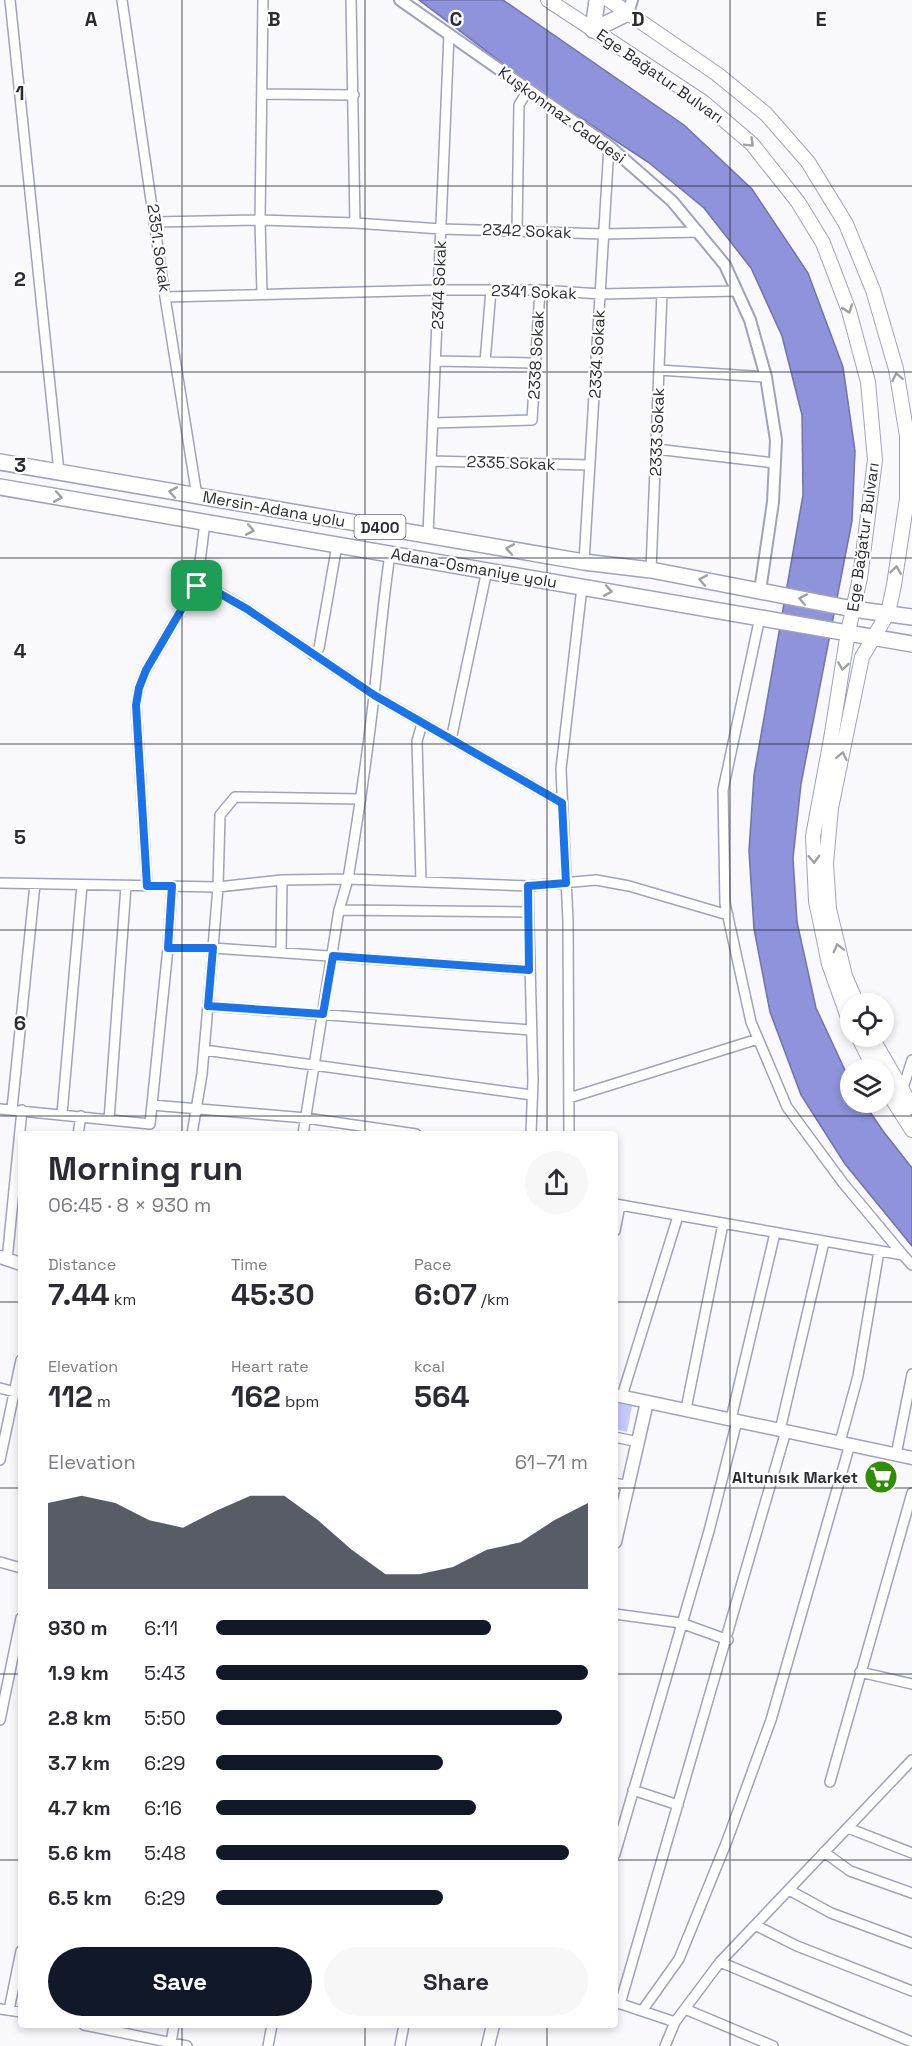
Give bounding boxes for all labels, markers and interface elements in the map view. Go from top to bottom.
text: A [85,6,98,32]
text: B [267,6,281,32]
text: C [450,6,463,32]
text: D [631,6,645,32]
text: E [815,6,827,32]
street label: Ege Bağatur Bulvarı [592,24,728,128]
street label: Kuşkonmaz Caddesi [494,62,630,168]
text: 1 [15,80,25,106]
one-way arrow [742,136,753,147]
street label: 2351. Sokak [142,203,176,294]
street label: 2342 Sokak [482,219,572,243]
street label: 2344 Sokak [427,240,451,330]
text: 2 [14,266,26,292]
street label: 2341 Sokak [491,280,578,304]
one-way arrow [840,303,853,314]
street label: 2334 Sokak [584,309,610,399]
street label: 2338 Sokak [523,310,549,400]
one-way arrow [891,372,904,382]
street label: 2333 Sokak [645,387,669,477]
street label: 2335 Sokak [466,451,556,475]
text: 3 [14,452,26,478]
street label: Ege Bağatur Bulvarı [842,461,884,613]
one-way arrow [169,486,178,498]
street label: Mersin-Adana yolu [201,486,347,532]
one-way arrow [52,490,62,503]
road number: D400 [354,515,406,539]
one-way arrow [245,523,255,536]
street label: Adana-Osmaniye yolu [389,543,559,593]
one-way arrow [506,544,515,556]
pin [171,560,222,611]
one-way arrow [890,566,902,575]
icon: arrive [180,569,213,602]
one-way arrow [698,574,708,587]
one-way arrow [602,584,612,597]
one-way arrow [798,593,808,606]
text: 4 [14,638,27,664]
one-way arrow [837,662,849,671]
one-way arrow [835,751,848,761]
text: 5 [14,824,26,850]
one-way arrow [808,854,820,863]
one-way arrow [833,943,846,953]
map controls [840,993,894,1113]
button: locate [840,993,894,1047]
text: 6 [14,1010,26,1036]
button: layers [840,1059,894,1113]
text: Morning run [48,1148,243,1190]
button: share [525,1151,588,1214]
text: 06:45 · 8 × 930 m [48,1192,211,1218]
text: Distance [48,1254,116,1275]
text: Time [231,1254,267,1275]
text: Pace [414,1254,451,1275]
text: 7.44 [48,1275,110,1314]
text: 45:30 [231,1275,315,1314]
text: 6:07 [414,1275,477,1314]
text: km [110,1289,136,1310]
text: /km [477,1289,509,1310]
text: Elevation [48,1356,118,1377]
text: Heart rate [231,1356,309,1377]
text: kcal [414,1356,445,1377]
text: 112 [48,1377,93,1416]
text: 162 [231,1377,281,1416]
text: 564 [414,1377,470,1416]
text: m [93,1391,111,1412]
text: bpm [281,1391,319,1412]
text: Elevation [48,1449,136,1475]
text: 61–71 m [515,1449,588,1475]
supermarket icon: Altunısık Market [863,1459,899,1495]
place label: Altunısık Market [732,1467,858,1488]
text: 930 m [48,1615,108,1641]
text: 6:11 [144,1615,178,1641]
text: 1.9 km [48,1660,109,1686]
text: 5:43 [144,1660,186,1686]
text: 2.8 km [48,1705,111,1731]
text: 5:50 [144,1705,186,1731]
text: 3.7 km [48,1750,110,1776]
text: 6:29 [144,1750,186,1776]
text: 4.7 km [48,1795,111,1821]
text: 6:16 [144,1795,182,1821]
text: 5.6 km [48,1840,112,1866]
text: 5:48 [144,1840,186,1866]
text: 6.5 km [48,1885,112,1911]
text: 6:29 [144,1885,186,1911]
button: Save [48,1947,312,2016]
button: Share [324,1947,588,2016]

